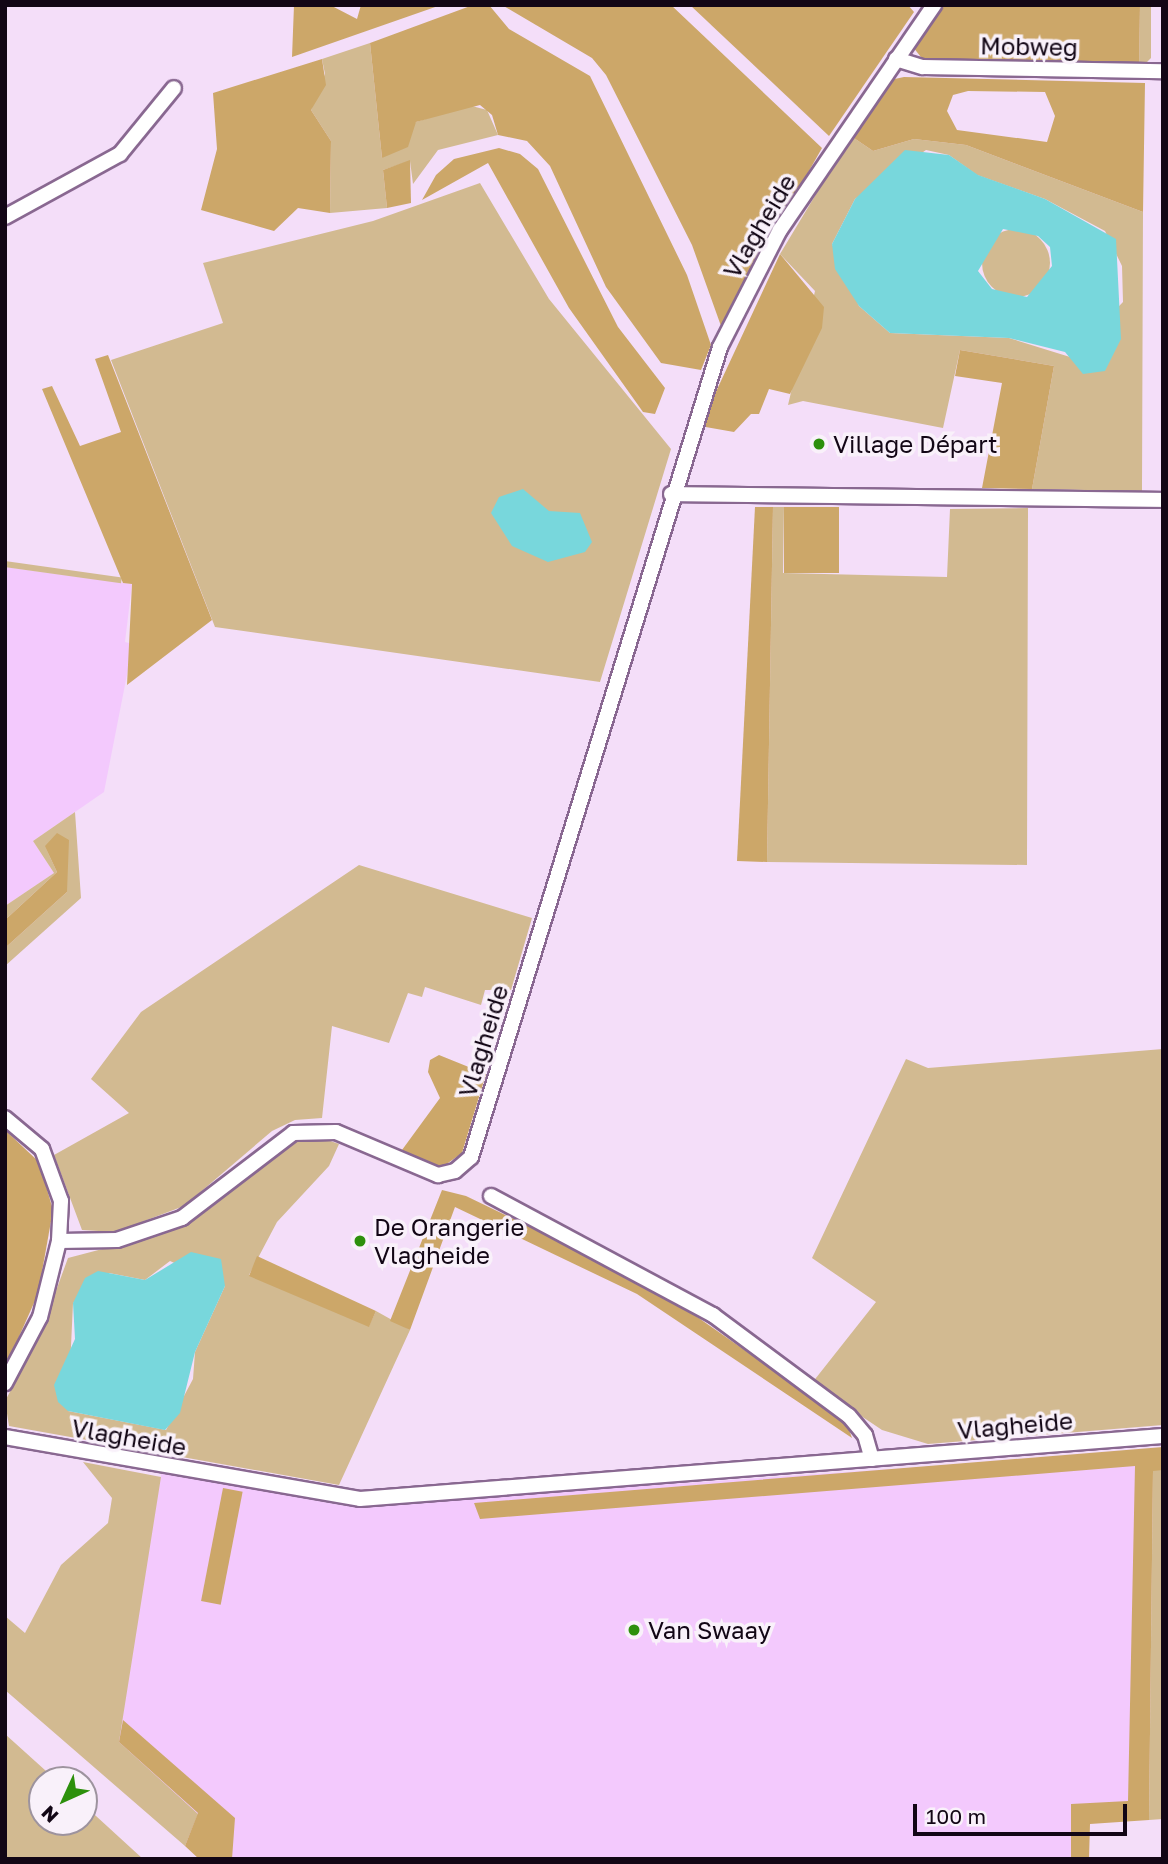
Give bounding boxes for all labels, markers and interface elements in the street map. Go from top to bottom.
street label: Mobweg [980,31,1078,61]
street label: Vlagheide [717,169,801,283]
place label: Village Départ [833,430,998,458]
marker: Village Départ [811,436,827,452]
street label: Vlagheide [452,981,514,1101]
place label: De Orangerie Vlagheide [374,1213,524,1269]
marker: De Orangerie Vlagheide [352,1233,368,1249]
street label: Vlagheide [956,1406,1074,1444]
street label: Vlagheide [69,1413,189,1461]
place label: Van Swaay [648,1616,771,1644]
marker: Van Swaay [626,1622,642,1638]
north arrow [28,1766,98,1836]
scale bar [916,1790,1130,1834]
text: N [36,1802,62,1828]
text: 100 m [926,1803,986,1829]

